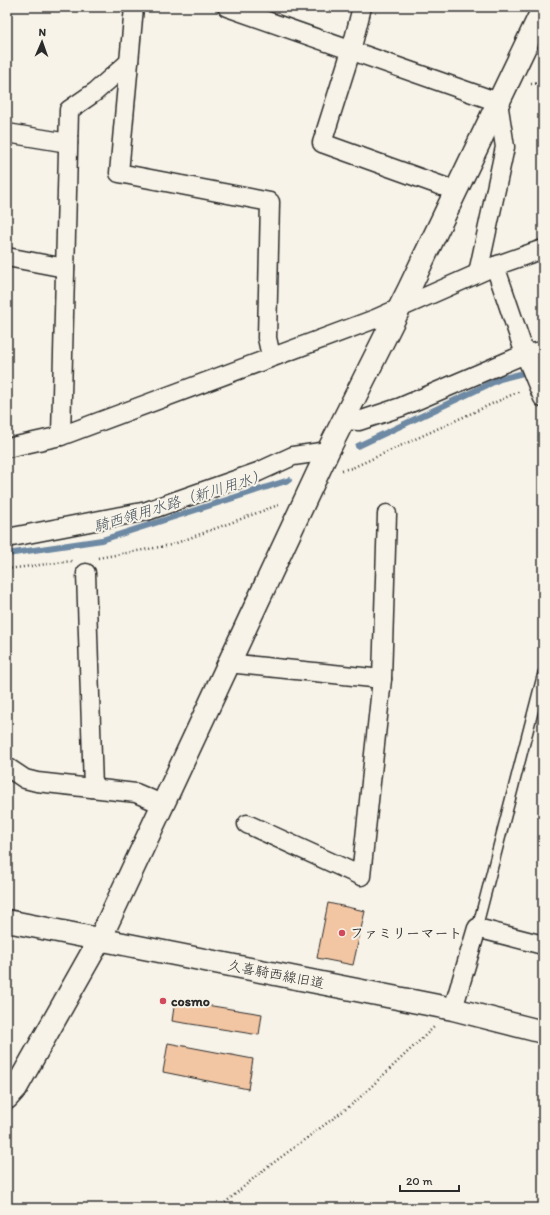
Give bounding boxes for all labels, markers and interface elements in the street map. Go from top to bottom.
north arrow [22,22,62,62]
text: N [38,26,46,39]
water label: 騎西領用水路（新川用水） [91,466,269,536]
place label: ファミリーマート [350,925,463,942]
marker: ファミリーマート [337,928,347,938]
street label: 久喜騎西線旧道 [226,957,326,992]
place label: cosmo [171,993,210,1010]
marker: cosmo [158,996,168,1006]
scale bar [400,1167,459,1193]
text: 20 m [406,1174,433,1188]

